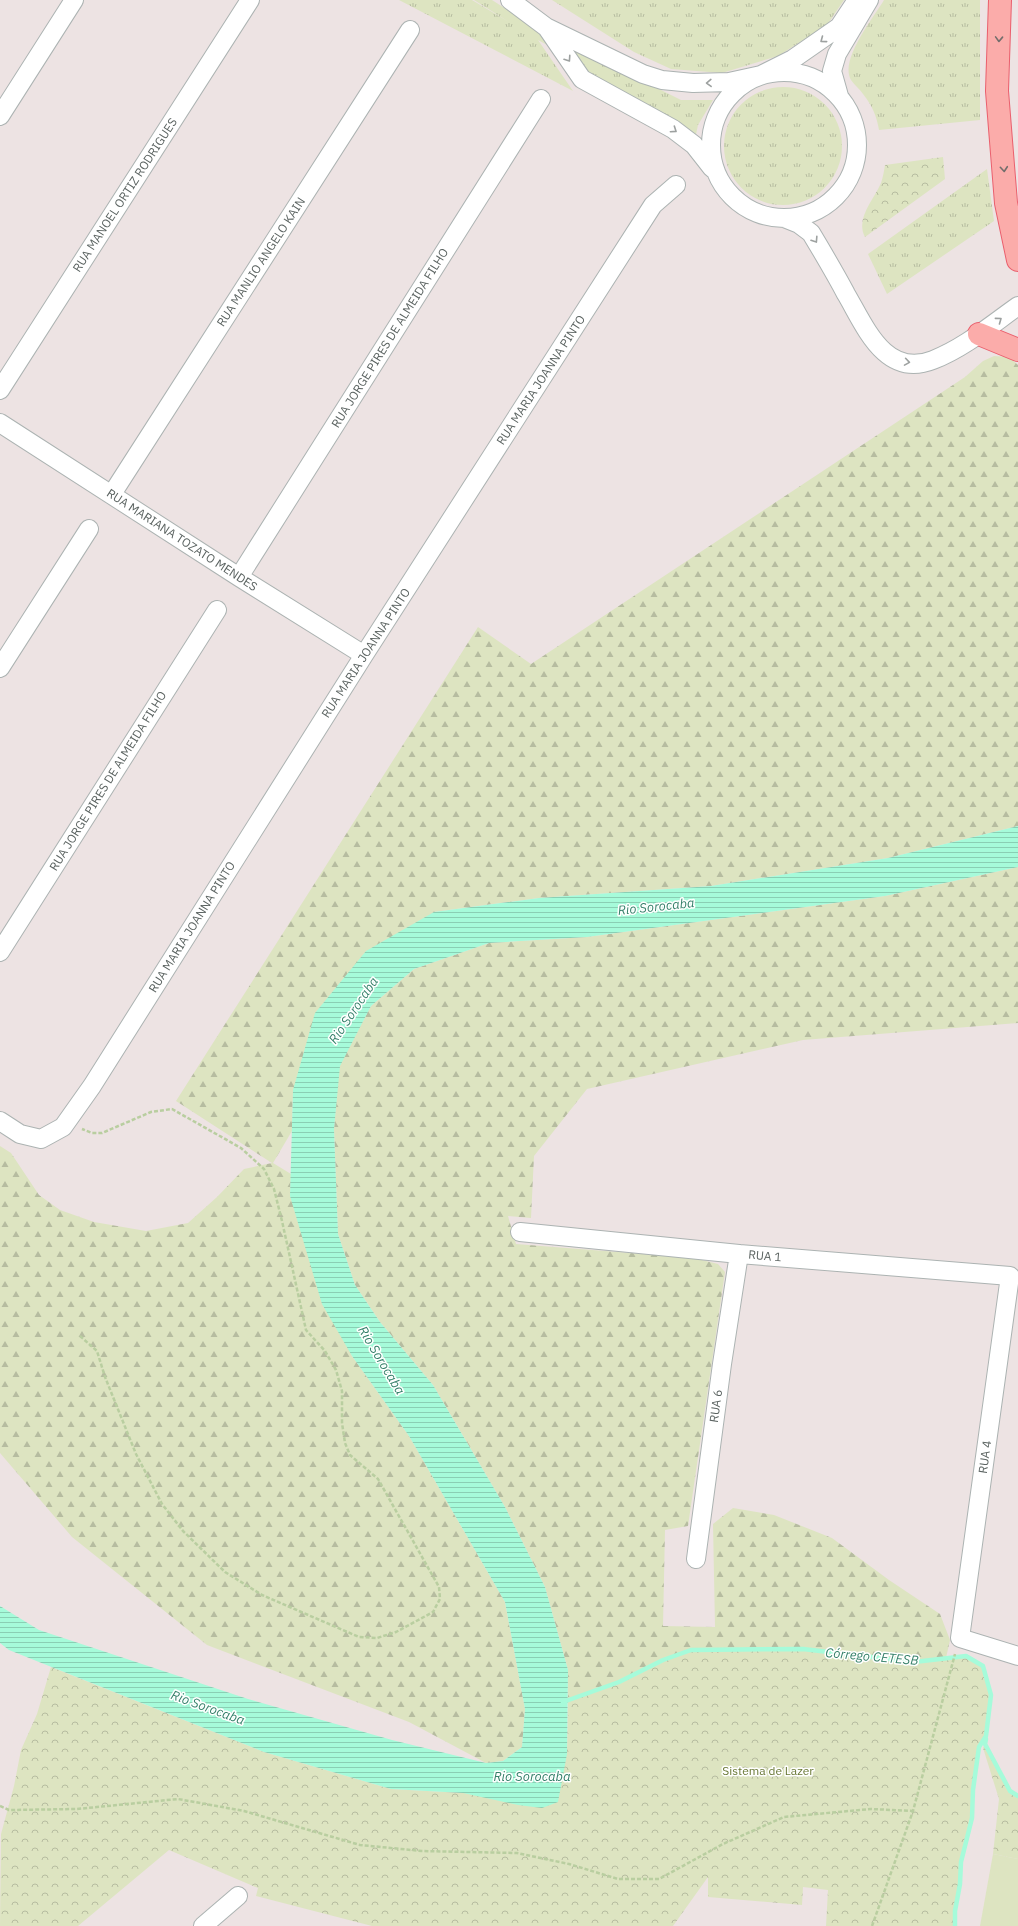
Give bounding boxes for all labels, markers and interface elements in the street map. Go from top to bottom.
one-way arrow [820,35,827,42]
one-way arrow [995,36,1003,42]
one-way arrow [563,55,570,62]
one-way arrow [706,79,712,87]
street label: RUA MANOEL ORTIZ RODRIGUES [69,115,180,275]
one-way arrow [670,125,677,132]
one-way arrow [999,166,1008,172]
street label: RUA MANLIO ANGELO KAIN [213,194,308,329]
one-way arrow [810,236,818,243]
street label: RUA JORGE PIRES DE ALMEIDA FILHO [328,245,451,430]
street label: RUA MARIA JOANNA PINTO [493,312,588,447]
one-way arrow [994,318,1001,325]
one-way arrow [904,357,910,366]
street label: RUA MARIANA TOZATO MENDES [104,485,260,594]
street label: RUA MARIA JOANNA PINTO [318,585,413,720]
street label: RUA JORGE PIRES DE ALMEIDA FILHO [46,688,169,873]
street label: RUA MARIA JOANNA PINTO [145,858,238,995]
water label: Rio Sorocaba [617,894,695,919]
water label: Rio Sorocaba [325,974,382,1047]
street label: RUA 1 [748,1247,782,1264]
water label: Rio Sorocaba [354,1323,409,1398]
street label: RUA 6 [706,1388,725,1423]
street label: RUA 4 [975,1439,994,1474]
water label: Córrego CETESB [825,1644,919,1669]
water label: Rio Sorocaba [169,1686,247,1729]
park label: Sistema de Lazer [722,1763,814,1778]
water label: Rio Sorocaba [493,1768,571,1785]

